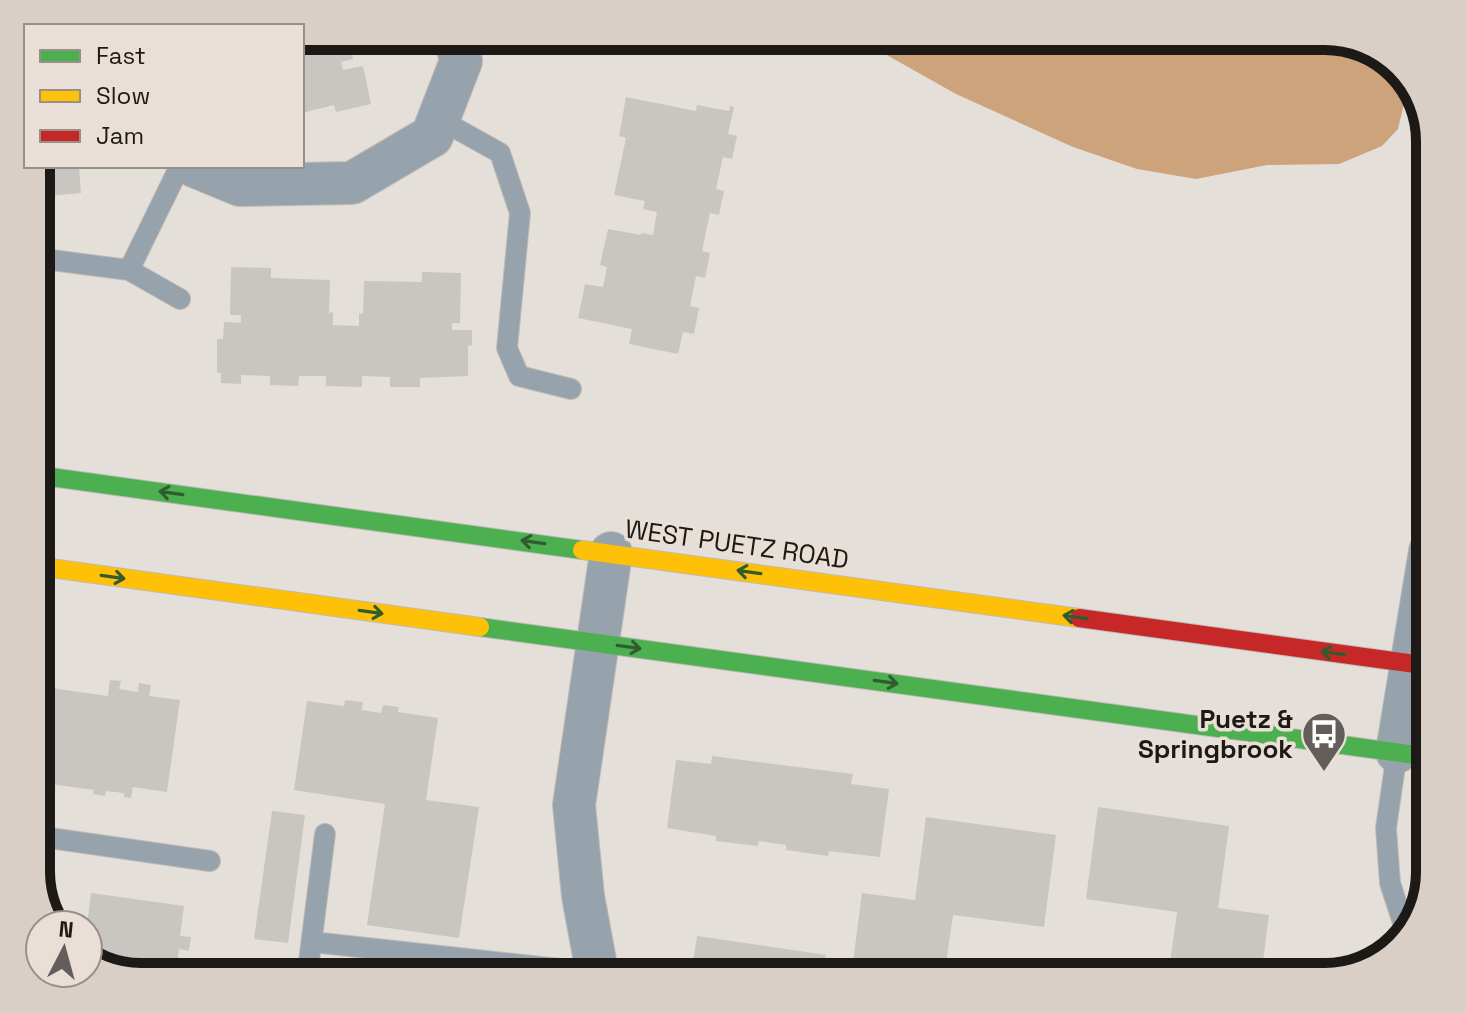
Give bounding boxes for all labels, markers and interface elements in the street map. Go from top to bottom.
legend [24,24,304,168]
text: Fast [96,40,146,71]
text: Slow [96,80,150,111]
text: Jam [96,120,144,151]
one-way arrow [159,485,184,500]
street label: WEST PUETZ ROAD [623,511,851,577]
one-way arrow [520,535,547,550]
one-way arrow [737,564,762,579]
one-way arrow [100,569,126,584]
one-way arrow [358,605,383,620]
one-way arrow [1063,609,1088,624]
one-way arrow [616,640,641,655]
one-way arrow [1321,645,1346,660]
one-way arrow [872,675,899,690]
place label: Puetz & Springbrook [1138,702,1293,766]
bus stop icon: Puetz & Springbrook [1300,710,1348,773]
north arrow [24,909,104,989]
text: N [57,914,75,944]

